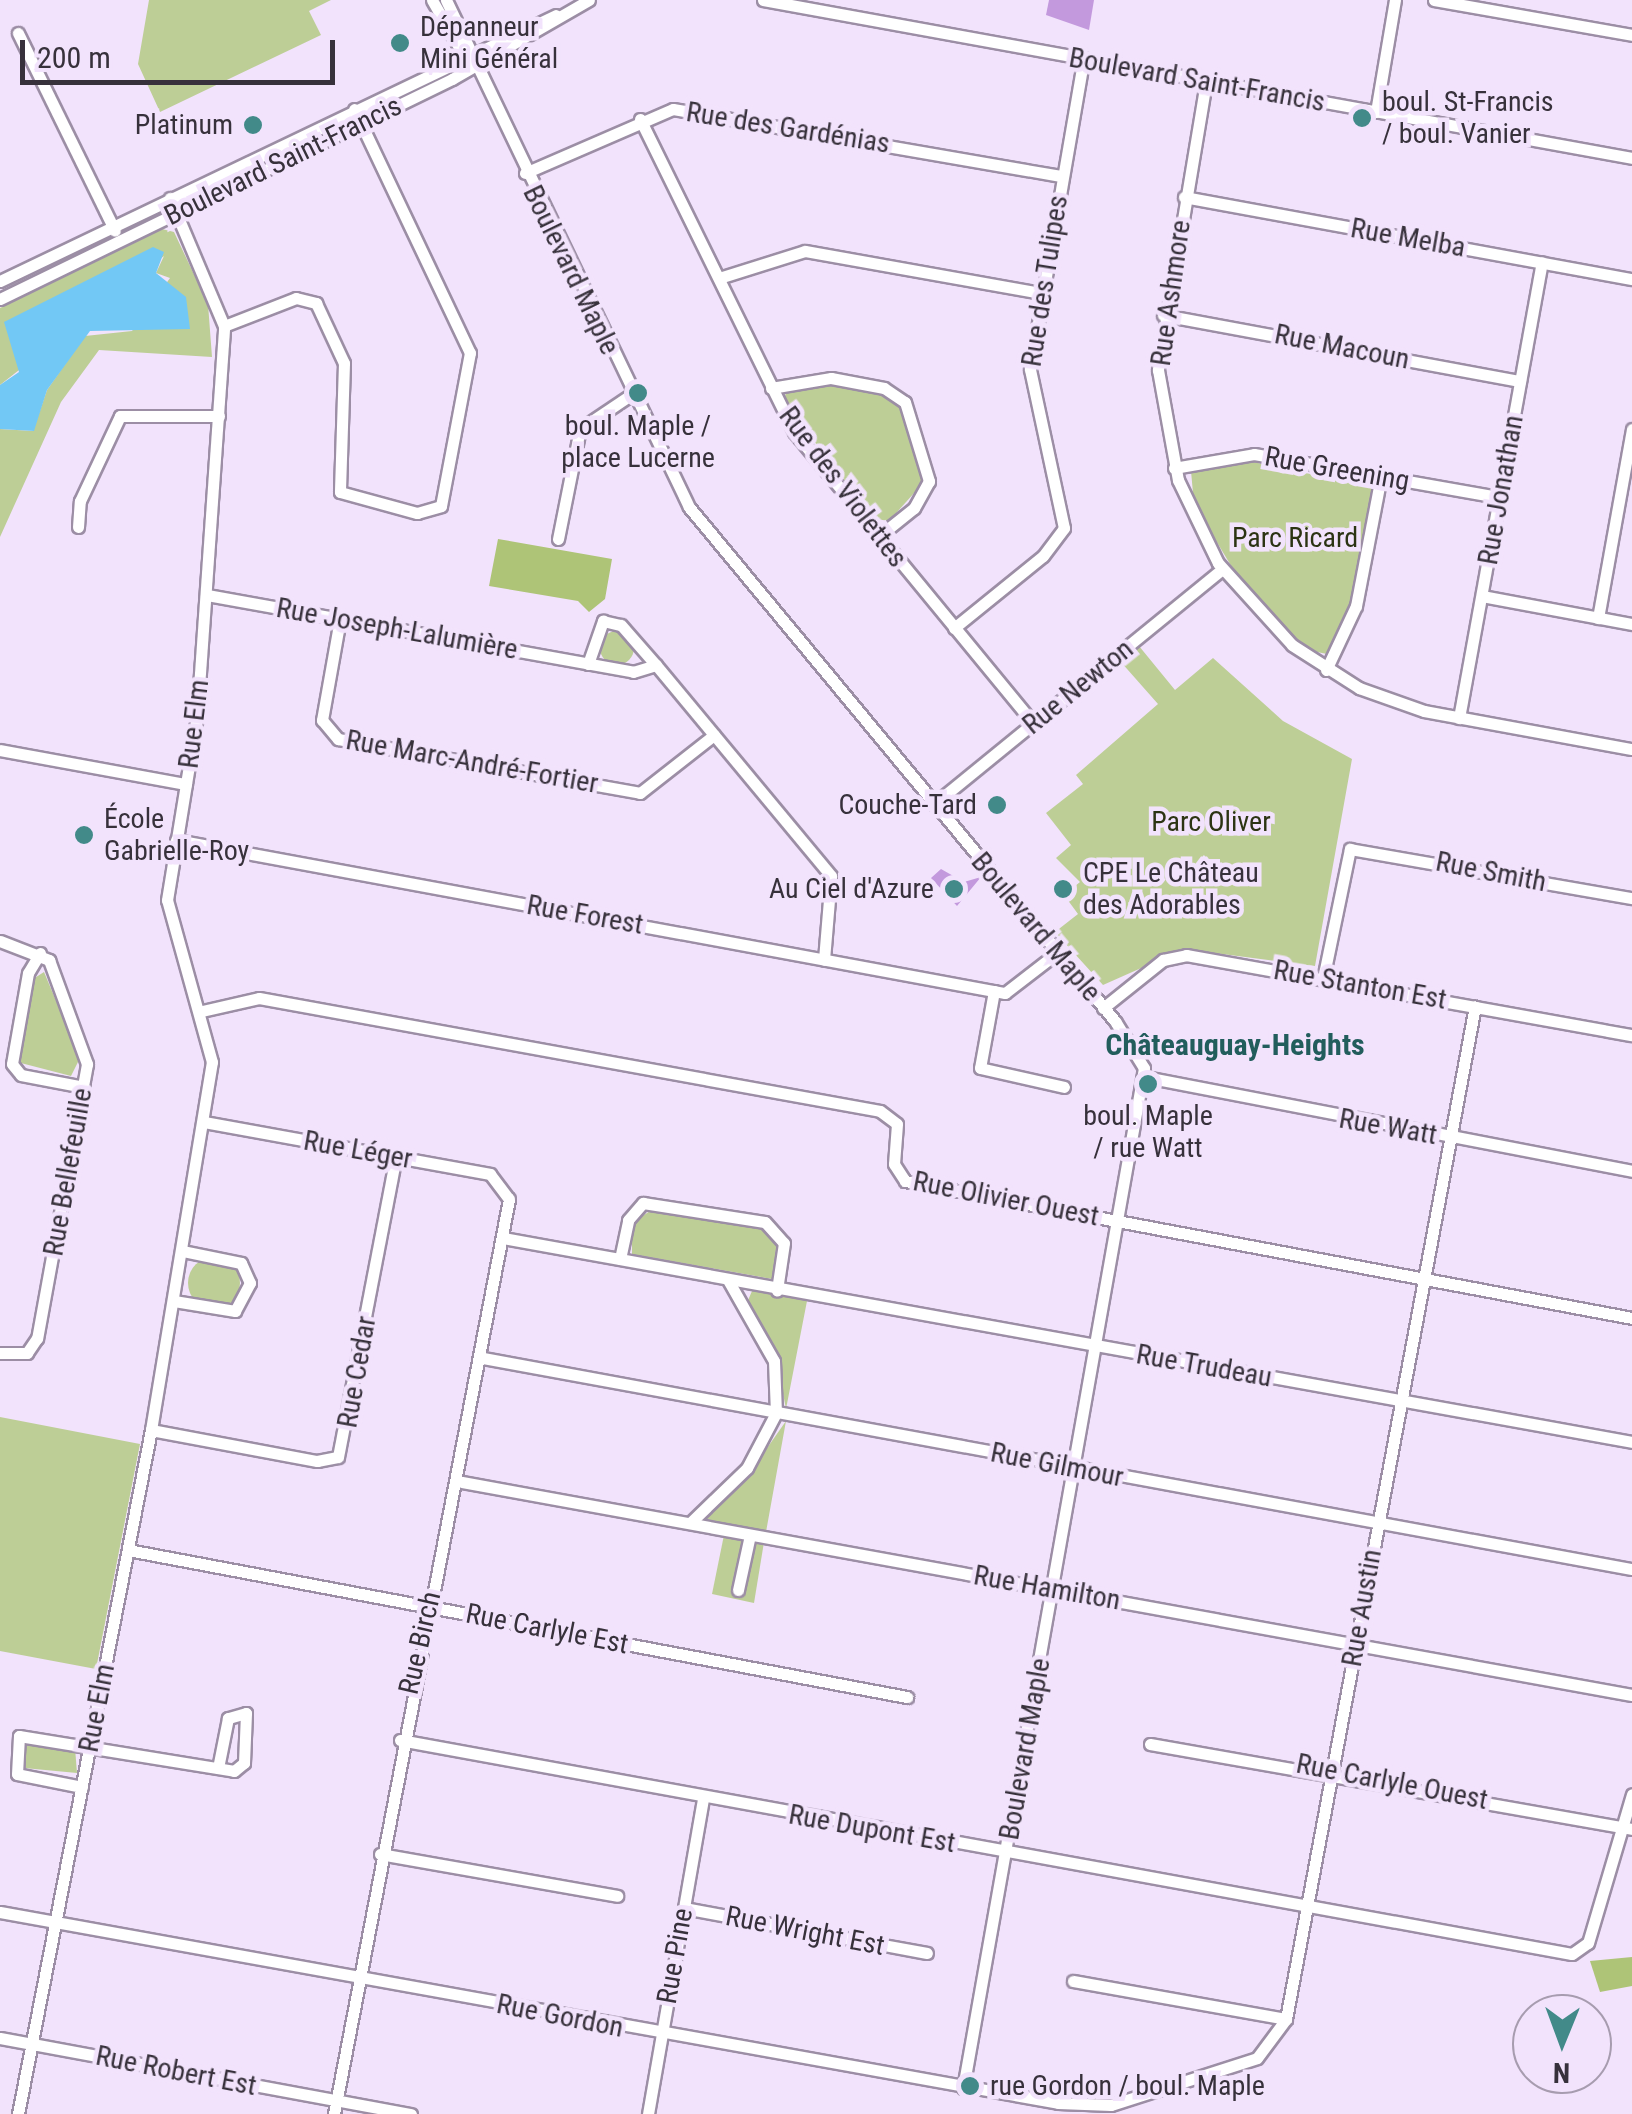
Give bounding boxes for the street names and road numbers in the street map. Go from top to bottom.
street label: Boulevard Saint-Francis [1066,41,1328,119]
street label: Boulevard Saint-Francis [159,89,407,233]
street label: Rue des Gardénias [684,95,892,161]
street label: Boulevard Maple [516,180,626,360]
street label: Rue des Tulipes [1015,193,1075,369]
street label: Rue Melba [1348,211,1468,265]
street label: Rue Ashmore [1144,218,1198,368]
street label: Rue Macoun [1272,317,1412,377]
street label: Rue des Violettes [772,400,914,574]
street label: Rue Jonathan [1471,413,1531,567]
street label: Rue Greening [1262,440,1412,498]
street label: Rue Joseph-Lalumière [274,591,520,667]
street label: Rue Newton [1016,632,1140,742]
street label: Rue Elm [172,678,216,770]
street label: Rue Marc-André-Fortier [343,723,601,801]
street label: Rue Smith [1433,845,1549,899]
street label: Boulevard Maple [964,846,1108,1008]
street label: Rue Forest [524,888,646,942]
street label: Rue Stanton Est [1271,953,1449,1017]
street label: Rue Bellefeuille [37,1085,99,1259]
street label: Rue Watt [1336,1102,1440,1152]
street label: Rue Léger [301,1124,415,1176]
street label: Rue Olivier Ouest [910,1165,1102,1233]
street label: Rue Cedar [331,1314,383,1430]
street label: Rue Trudeau [1133,1338,1275,1394]
street label: Rue Gilmour [988,1436,1126,1494]
street label: Rue Austin [1335,1547,1389,1669]
street label: Rue Hamilton [971,1559,1123,1617]
street label: Rue Birch [392,1588,448,1698]
street label: Rue Carlyle Est [463,1597,631,1661]
street label: Boulevard Maple [992,1656,1058,1842]
street label: Rue Elm [72,1661,122,1755]
street label: Rue Carlyle Ouest [1293,1747,1491,1817]
street label: Rue Dupont Est [786,1798,958,1860]
street label: Rue Wright Est [723,1899,887,1963]
street label: Rue Pine [650,1906,700,2006]
street label: Rue Gordon [494,1987,626,2045]
street label: Rue Robert Est [93,2039,259,2103]

